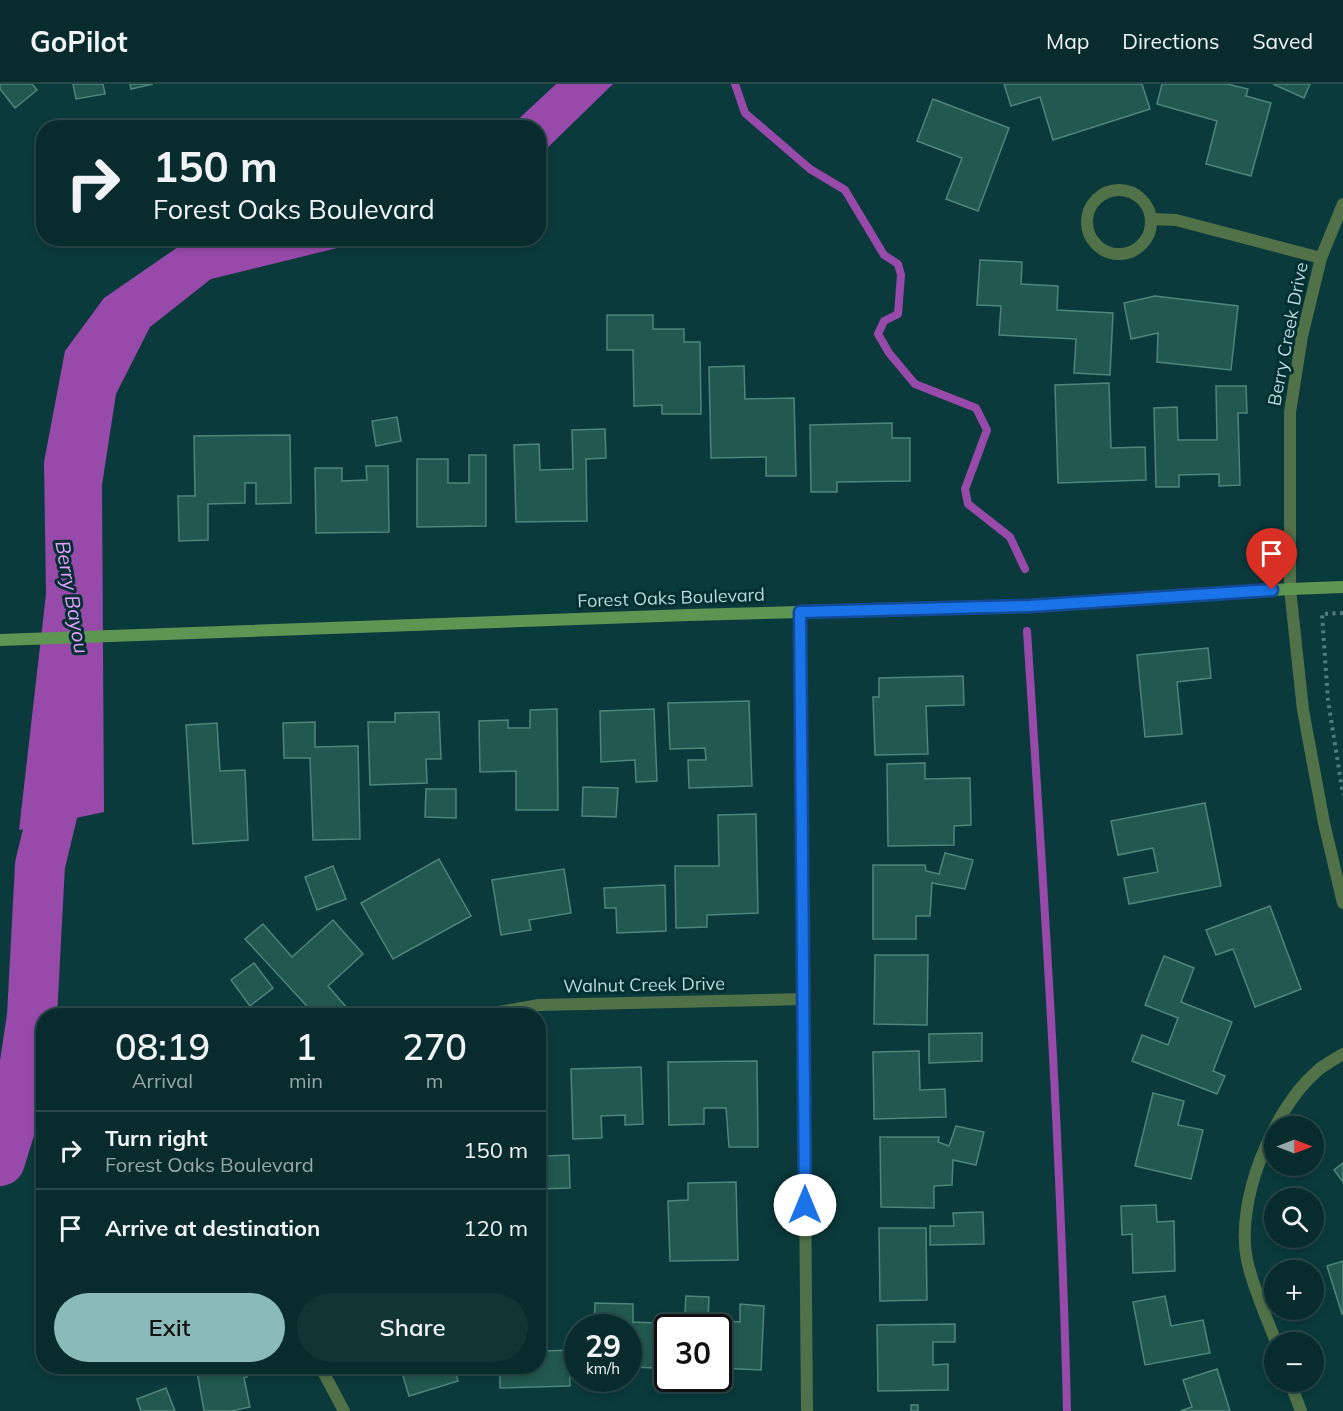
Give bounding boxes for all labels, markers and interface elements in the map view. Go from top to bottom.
text: GoPilot [30,24,128,59]
text: Map [1046,28,1089,54]
text: Directions [1122,28,1219,54]
text: Saved [1252,28,1313,54]
text: 150 m [153,140,278,193]
icon: right [54,144,132,222]
text: Forest Oaks Boulevard [153,192,435,226]
street label: Berry Creek Drive [1262,260,1313,408]
pin [1246,528,1297,590]
icon: arrive [1255,537,1288,570]
water label: Berry Bayou [50,538,95,655]
street label: Forest Oaks Boulevard [577,583,765,612]
street label: Walnut Creek Drive [563,972,725,997]
text: 08:19 [115,1024,210,1069]
text: 1 [295,1024,317,1069]
text: 270 [402,1024,467,1069]
text: Arrival [132,1068,193,1093]
text: min [289,1068,323,1093]
text: m [426,1068,443,1093]
north arrow [1264,1116,1324,1176]
map controls [1264,1116,1324,1392]
text: Turn right [105,1124,208,1152]
icon: right [54,1134,87,1167]
text: 150 m [463,1136,528,1164]
text: Forest Oaks Boulevard [105,1152,314,1177]
position arrow [773,1173,837,1237]
button: search [1264,1188,1324,1248]
icon: arrive [54,1212,87,1245]
text: Arrive at destination [105,1214,320,1242]
text: 120 m [463,1214,528,1242]
button: + [1264,1260,1324,1320]
button: Exit [54,1293,285,1362]
button: Share [297,1293,528,1362]
speed limit sign: 30 [654,1314,732,1392]
text: 29 [585,1327,621,1365]
button: − [1264,1332,1324,1392]
text: km/h [586,1359,620,1378]

